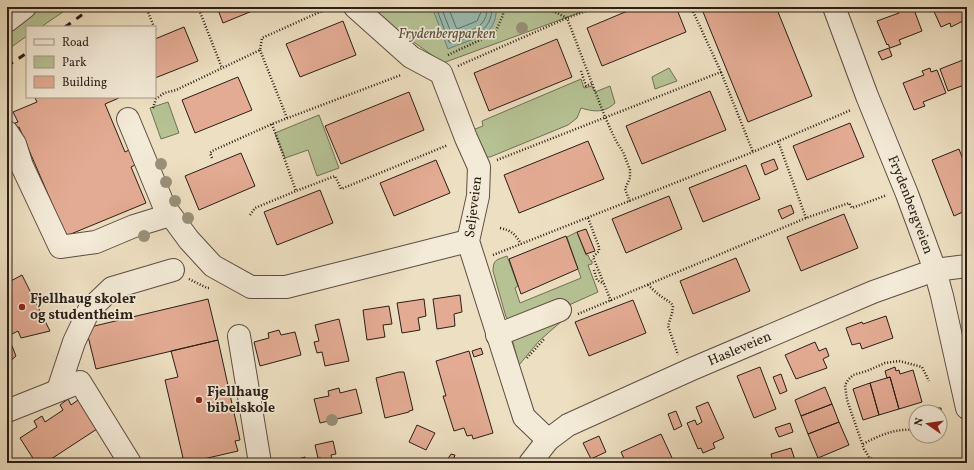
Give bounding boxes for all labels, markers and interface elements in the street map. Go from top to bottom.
park label: Frydenbergparken [398,25,496,44]
legend [26,26,156,98]
text: Road [62,35,89,51]
text: Park [62,55,87,71]
text: Building [62,75,107,91]
street label: Frydenbergveien [883,153,938,257]
street label: Seljeveien [461,175,487,239]
place label: Fjellhaug skoler og studentheim [30,290,136,325]
marker: Fjellhaug skoler og studentheim [17,302,27,312]
street label: Hasleveien [705,327,774,371]
place label: Fjellhaug bibelskole [207,383,275,418]
marker: Fjellhaug bibelskole [194,395,204,405]
north arrow [908,404,948,444]
text: N [912,417,928,428]

